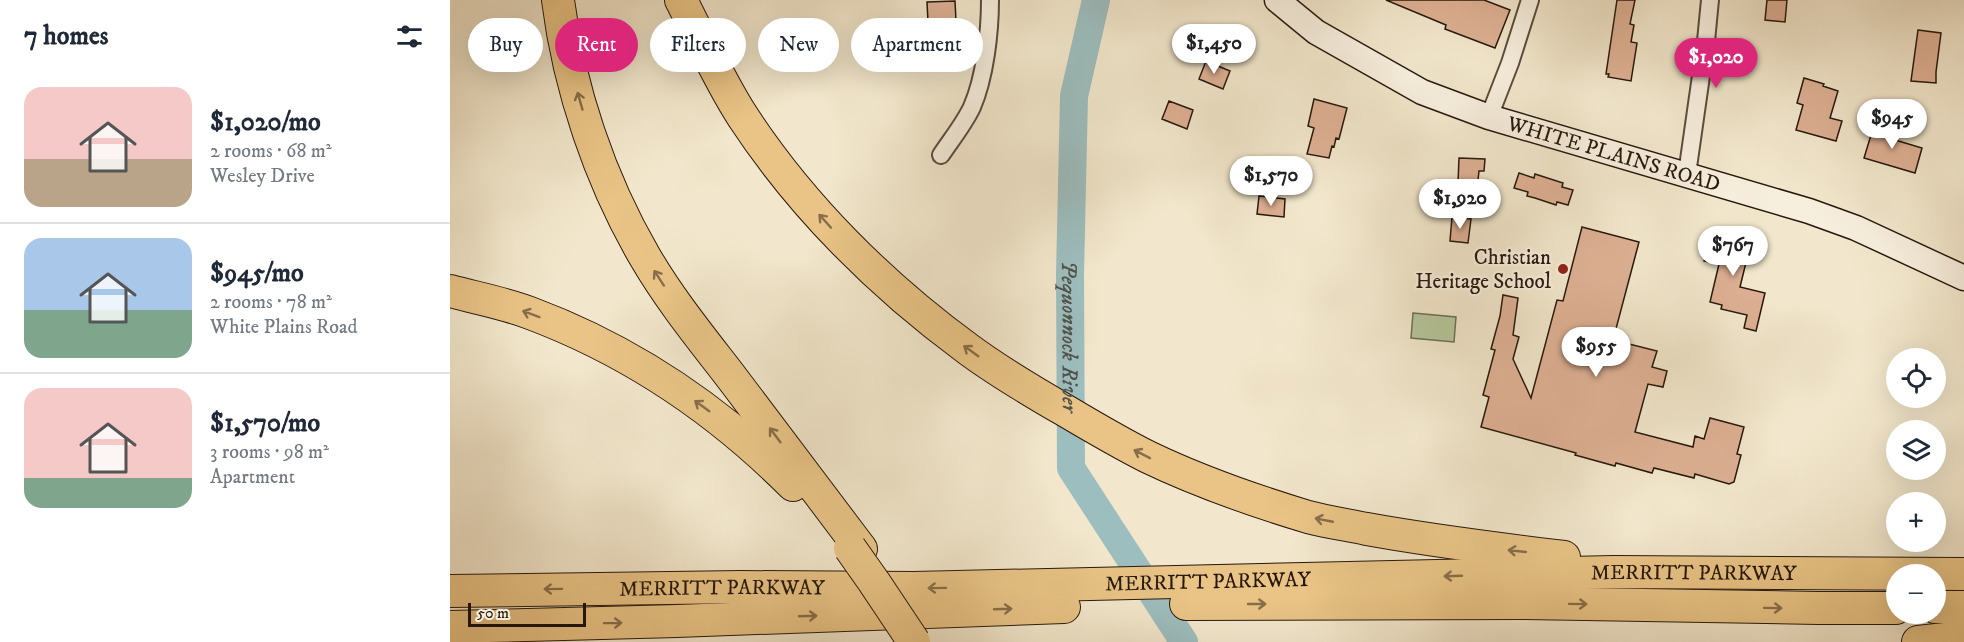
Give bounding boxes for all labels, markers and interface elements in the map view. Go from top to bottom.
chip: Buy [468,18,543,72]
chip: Rent [555,18,638,72]
chip: Filters [650,18,746,72]
chip: New [758,18,839,72]
chip: Apartment [851,18,983,72]
text: 7 homes [24,20,108,53]
icon: filters [393,20,426,53]
pin: $1,450 [1165,24,1263,75]
text: $1,450 [1186,31,1242,56]
pin: $1,020 [1667,38,1765,89]
text: $1,020 [1689,45,1744,70]
one-way arrow [574,92,585,111]
pin: $945 [1856,99,1928,150]
text: $1,020/mo [210,106,321,139]
text: $945 [1871,106,1913,131]
icon: home [72,111,144,183]
street label: WHITE PLAINS ROAD [1503,111,1723,198]
text: 2 rooms · 68 m² [210,139,332,164]
pin: $1,570 [1222,156,1320,207]
text: $1,570 [1244,163,1298,188]
text: Wesley Drive [210,164,315,189]
pin: $1,920 [1411,179,1509,230]
text: $1,920 [1433,186,1487,211]
one-way arrow [819,214,833,229]
pin: $767 [1697,226,1769,277]
text: $767 [1712,233,1754,258]
place label: Christian Heritage School [1415,245,1552,295]
text: $945/mo [210,257,304,290]
water label: Pequonnock River [1054,260,1083,414]
icon: home [72,262,144,334]
marker: Christian Heritage School [1556,262,1570,276]
one-way arrow [652,270,665,287]
text: 2 rooms · 78 m² [210,290,332,315]
one-way arrow [522,307,541,318]
text: White Plains Road [210,315,357,340]
pin: $955 [1560,327,1632,378]
text: $955 [1576,334,1616,359]
one-way arrow [963,345,979,357]
map controls [1886,348,1946,624]
button: locate [1886,348,1946,408]
one-way arrow [694,400,710,413]
text: $1,570/mo [210,407,320,440]
icon: home [72,412,144,484]
button: layers [1886,420,1946,480]
one-way arrow [768,427,781,443]
text: 3 rooms · 98 m² [210,440,329,465]
one-way arrow [1133,447,1151,459]
text: Apartment [210,465,295,490]
button: + [1886,492,1946,552]
one-way arrow [1315,514,1335,525]
one-way arrow [1507,546,1527,557]
street label: MERRITT PARKWAY [1591,560,1797,587]
button: − [1886,564,1946,624]
street label: MERRITT PARKWAY [1105,567,1312,598]
one-way arrow [1444,570,1463,581]
street label: MERRITT PARKWAY [619,575,826,603]
one-way arrow [927,582,947,594]
one-way arrow [543,583,563,595]
one-way arrow [1247,598,1267,610]
one-way arrow [1568,598,1588,610]
scale bar [468,600,586,628]
one-way arrow [1763,602,1783,613]
text: 50 m [477,603,509,623]
one-way arrow [993,603,1013,614]
one-way arrow [798,610,818,622]
one-way arrow [603,617,623,629]

